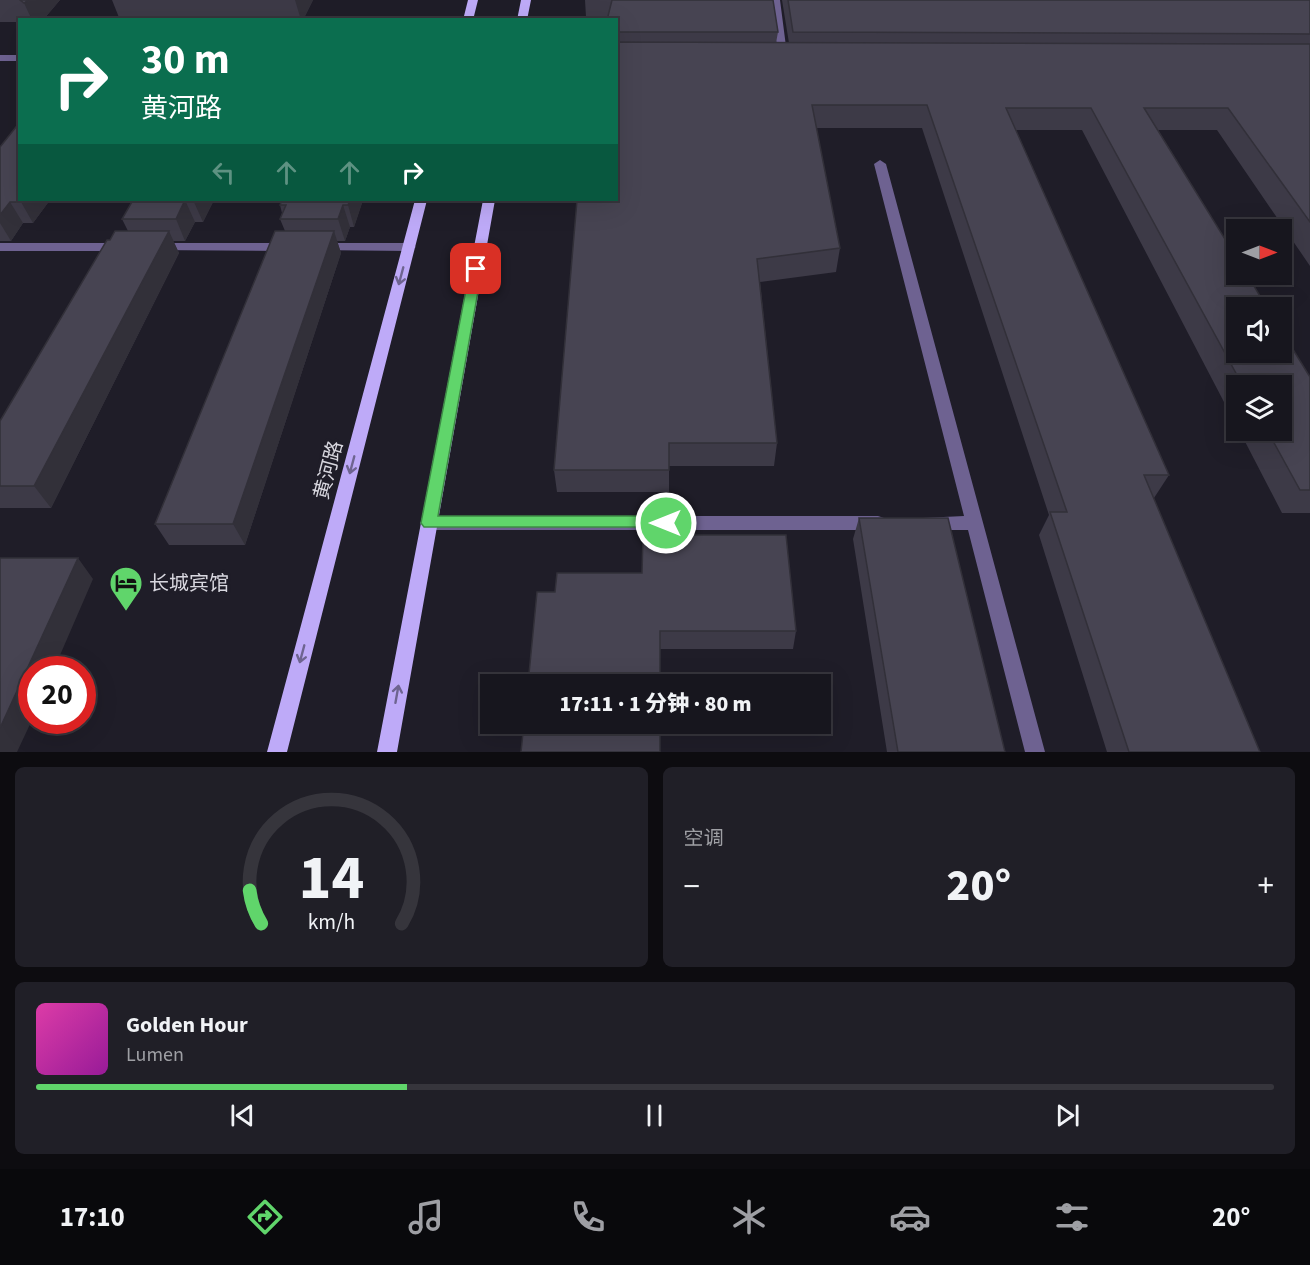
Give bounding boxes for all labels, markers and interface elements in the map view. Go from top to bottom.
text: 30 m [141,30,230,90]
icon: right [42,42,120,120]
text: 黄河路 [141,89,222,128]
icon: left [207,156,240,189]
icon: ahead [270,156,303,189]
icon: ahead [333,156,366,189]
icon: right [396,156,429,189]
north arrow [1226,219,1292,285]
map controls [1226,219,1292,441]
pin [450,243,501,294]
icon: arrive [459,252,492,285]
one-way arrow [395,267,406,286]
button: sound [1226,297,1292,363]
button: layers [1226,375,1292,441]
street label: 黄河路 [308,438,350,503]
one-way arrow [345,455,357,474]
position arrow [634,491,698,555]
hotel icon: 长城宾馆 [108,565,144,612]
place label: 长城宾馆 [149,570,229,598]
one-way arrow [296,644,308,663]
speed limit sign: 20 [18,656,96,734]
one-way arrow [392,685,403,705]
text: 17:11 · 1 分钟 · 80 m [559,688,752,720]
text: 空调 [684,825,724,853]
text: 14 [298,834,364,923]
text: 20° [946,854,1011,918]
text: − [684,863,700,910]
text: + [1258,863,1274,910]
text: km/h [307,907,355,938]
text: Golden Hour [126,1009,248,1041]
text: Lumen [126,1041,184,1069]
icon: previous [226,1099,259,1132]
icon: pause [638,1099,671,1132]
icon: next [1051,1099,1084,1132]
icon: directions [244,1196,286,1238]
icon: music [405,1196,447,1238]
icon: phone [567,1196,609,1238]
icon: climate [728,1196,770,1238]
icon: car [889,1196,931,1238]
icon: filters [1051,1196,1093,1238]
text: 17:10 [60,1198,125,1237]
text: 20° [1212,1198,1250,1237]

